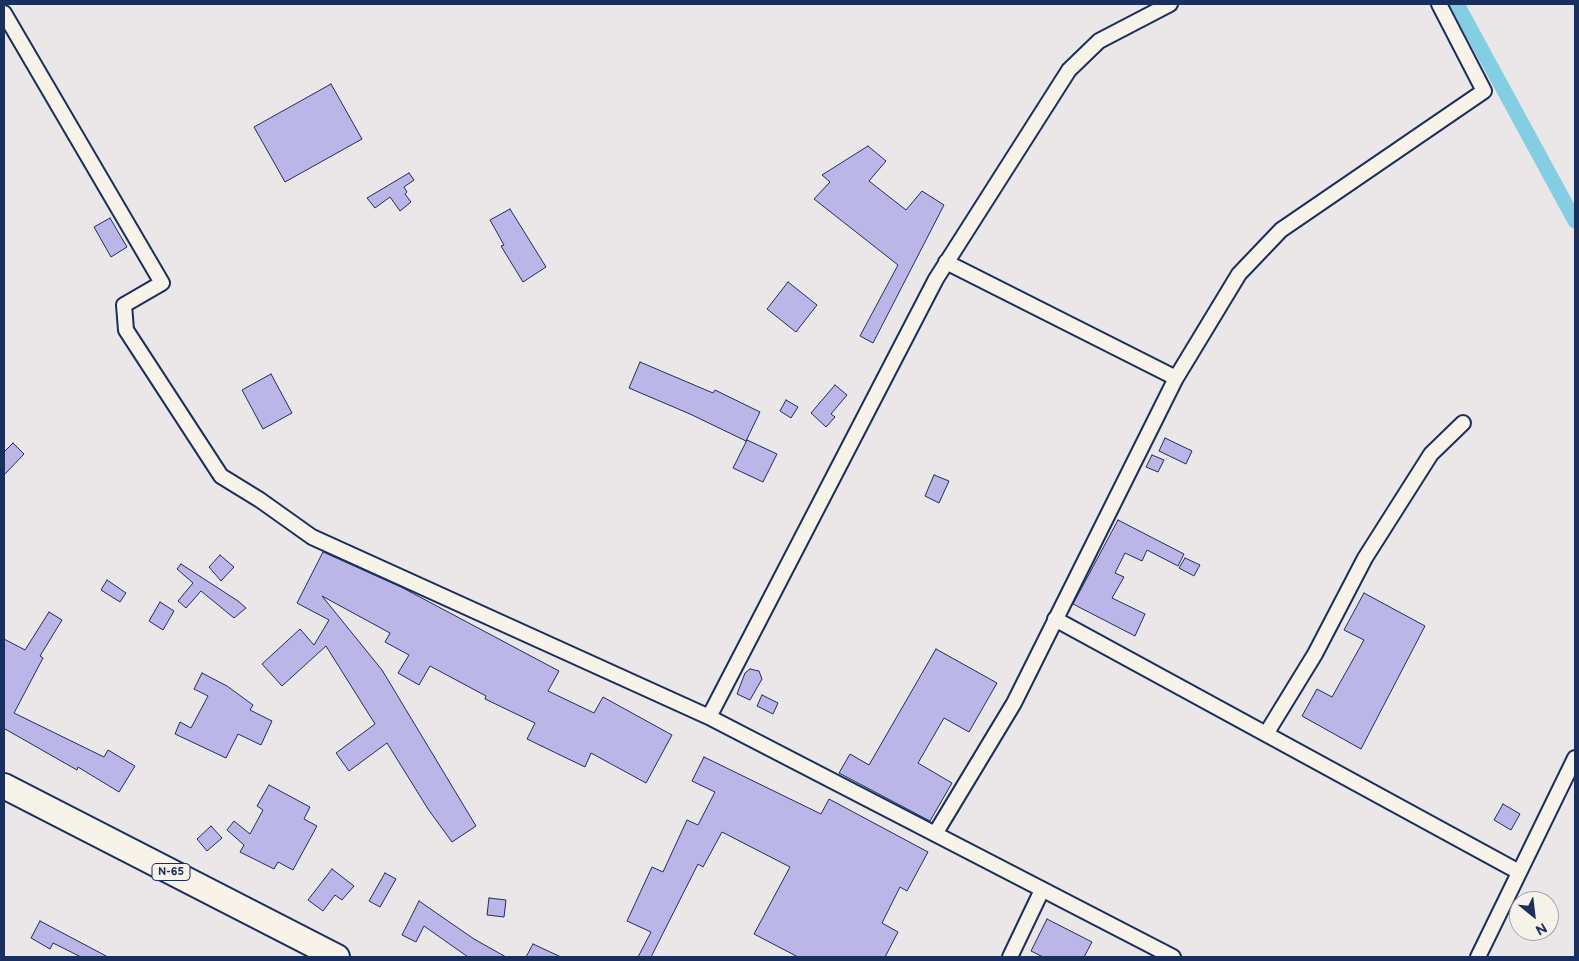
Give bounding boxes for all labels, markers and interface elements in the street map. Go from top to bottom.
road number: N-65 [152,864,190,880]
north arrow [1509,891,1559,941]
text: N [1532,919,1550,939]

